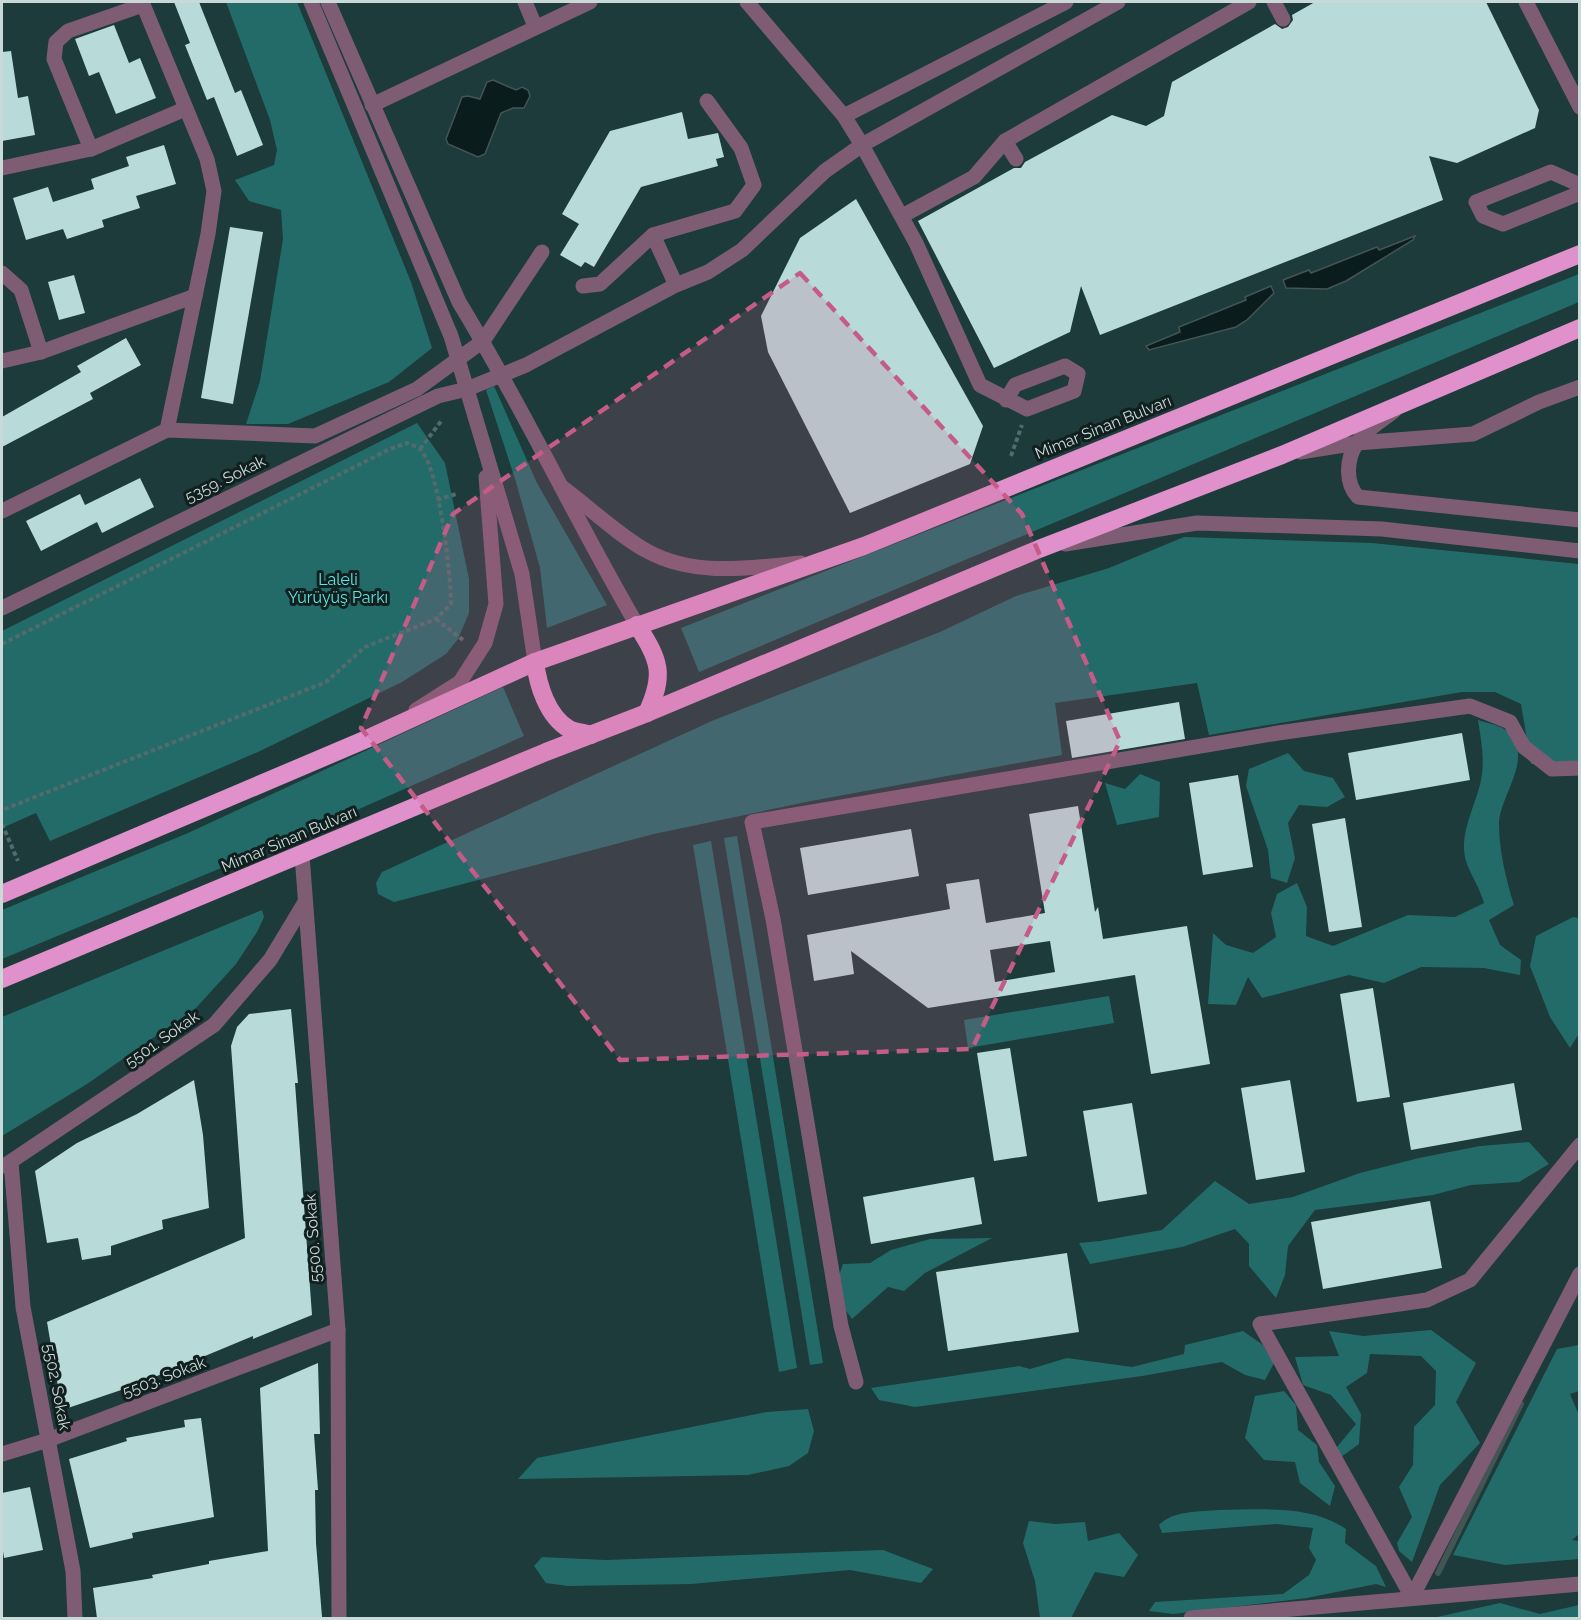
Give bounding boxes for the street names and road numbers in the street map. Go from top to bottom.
street label: Mimar Sinan Bulvarı [1032,391,1174,463]
street label: 5359. Sokak [182,451,269,507]
street label: Mimar Sinan Bulvarı [218,802,360,876]
street label: 5501. Sokak [121,1006,203,1071]
street label: 5500. Sokak [300,1192,326,1283]
street label: 5502. Sokak [39,1342,75,1432]
street label: 5503. Sokak [120,1352,209,1402]

